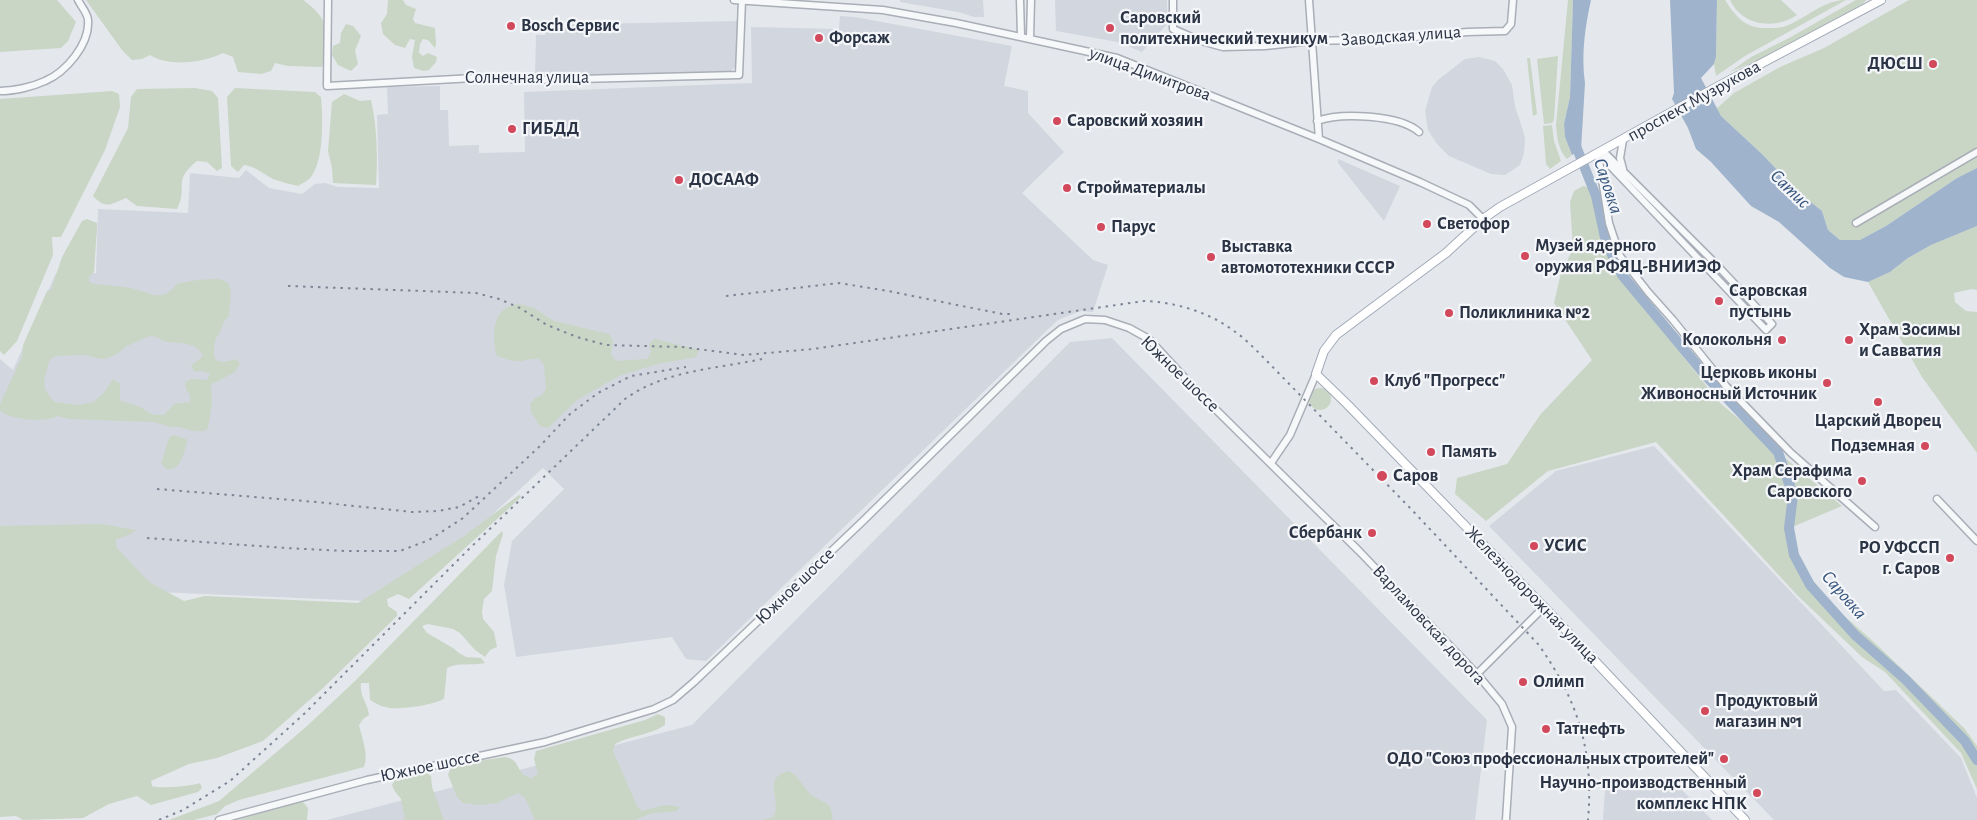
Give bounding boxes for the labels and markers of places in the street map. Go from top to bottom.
place label: Саровский политехнический техникум [1120,7,1328,50]
place label: Bosch Сервис [521,15,619,37]
marker: Bosch Сервис [505,20,517,32]
marker: Саровский политехнический техникум [1104,22,1116,34]
place label: Форсаж [829,27,890,49]
marker: Форсаж [813,32,825,44]
place label: ДЮСШ [1867,53,1923,75]
marker: ДЮСШ [1927,58,1939,70]
place label: Саровский хозяин [1067,110,1203,132]
marker: Саровский хозяин [1051,115,1063,127]
place label: ГИБДД [522,118,579,140]
marker: ГИБДД [506,123,518,135]
place label: ДОСААФ [689,169,759,191]
marker: ДОСААФ [673,174,685,186]
place label: Стройматериалы [1077,177,1206,199]
marker: Стройматериалы [1061,182,1073,194]
place label: Светофор [1437,213,1510,235]
place label: Парус [1111,216,1156,238]
marker: Светофор [1421,218,1433,230]
marker: Парус [1095,221,1107,233]
place label: Музей ядерного оружия РФЯЦ-ВНИИЭФ [1535,235,1721,278]
place label: Выставка автомототехники СССР [1221,236,1395,278]
marker: Музей ядерного оружия РФЯЦ-ВНИИЭФ [1519,250,1531,262]
marker: Выставка автомототехники СССР [1205,251,1217,263]
place label: Саровская пустынь [1729,280,1807,322]
marker: Саровская пустынь [1713,295,1725,307]
place label: Поликлиника №2 [1459,302,1590,324]
marker: Поликлиника №2 [1443,307,1455,319]
place label: Храм Зосимы и Савватия [1859,319,1961,362]
place label: Колокольня [1682,329,1772,351]
marker: Колокольня [1776,334,1788,346]
marker: Храм Зосимы и Савватия [1843,334,1855,346]
place label: Церковь иконы Живоносный Источник [1641,362,1817,404]
place label: Клуб "Прогресс" [1384,370,1505,392]
marker: Клуб "Прогресс" [1368,375,1380,387]
marker: Церковь иконы Живоносный Источник [1821,377,1833,389]
marker: Царский Дворец [1872,396,1884,408]
place label: Царский Дворец [1815,410,1941,432]
place label: Подземная [1830,435,1915,457]
marker: Подземная [1919,440,1931,452]
place label: Память [1441,441,1497,463]
marker: Память [1425,446,1437,458]
place label: Храм Серафима Саровского [1732,460,1852,502]
place label: Саров [1393,465,1438,487]
marker: Саров [1375,469,1389,483]
marker: Храм Серафима Саровского [1856,475,1868,487]
place label: Сбербанк [1289,522,1362,544]
marker: Сбербанк [1366,527,1378,539]
place label: УСИС [1544,535,1587,557]
place label: РО УФССП г. Саров [1859,537,1940,580]
marker: УСИС [1528,540,1540,552]
marker: РО УФССП г. Саров [1944,552,1956,564]
place label: Олимп [1533,671,1584,693]
marker: Олимп [1517,676,1529,688]
place label: Продуктовый магазин №1 [1715,690,1818,732]
marker: Продуктовый магазин №1 [1699,705,1711,717]
place label: Татнефть [1556,718,1625,740]
marker: Татнефть [1540,723,1552,735]
place label: ОДО "Союз профессиональных строителей" [1387,748,1714,770]
marker: ОДО "Союз профессиональных строителей" [1718,753,1730,765]
place label: Научно-производственный комплекс НПК [1540,772,1747,814]
marker: Научно-производственный комплекс НПК [1751,787,1763,799]

